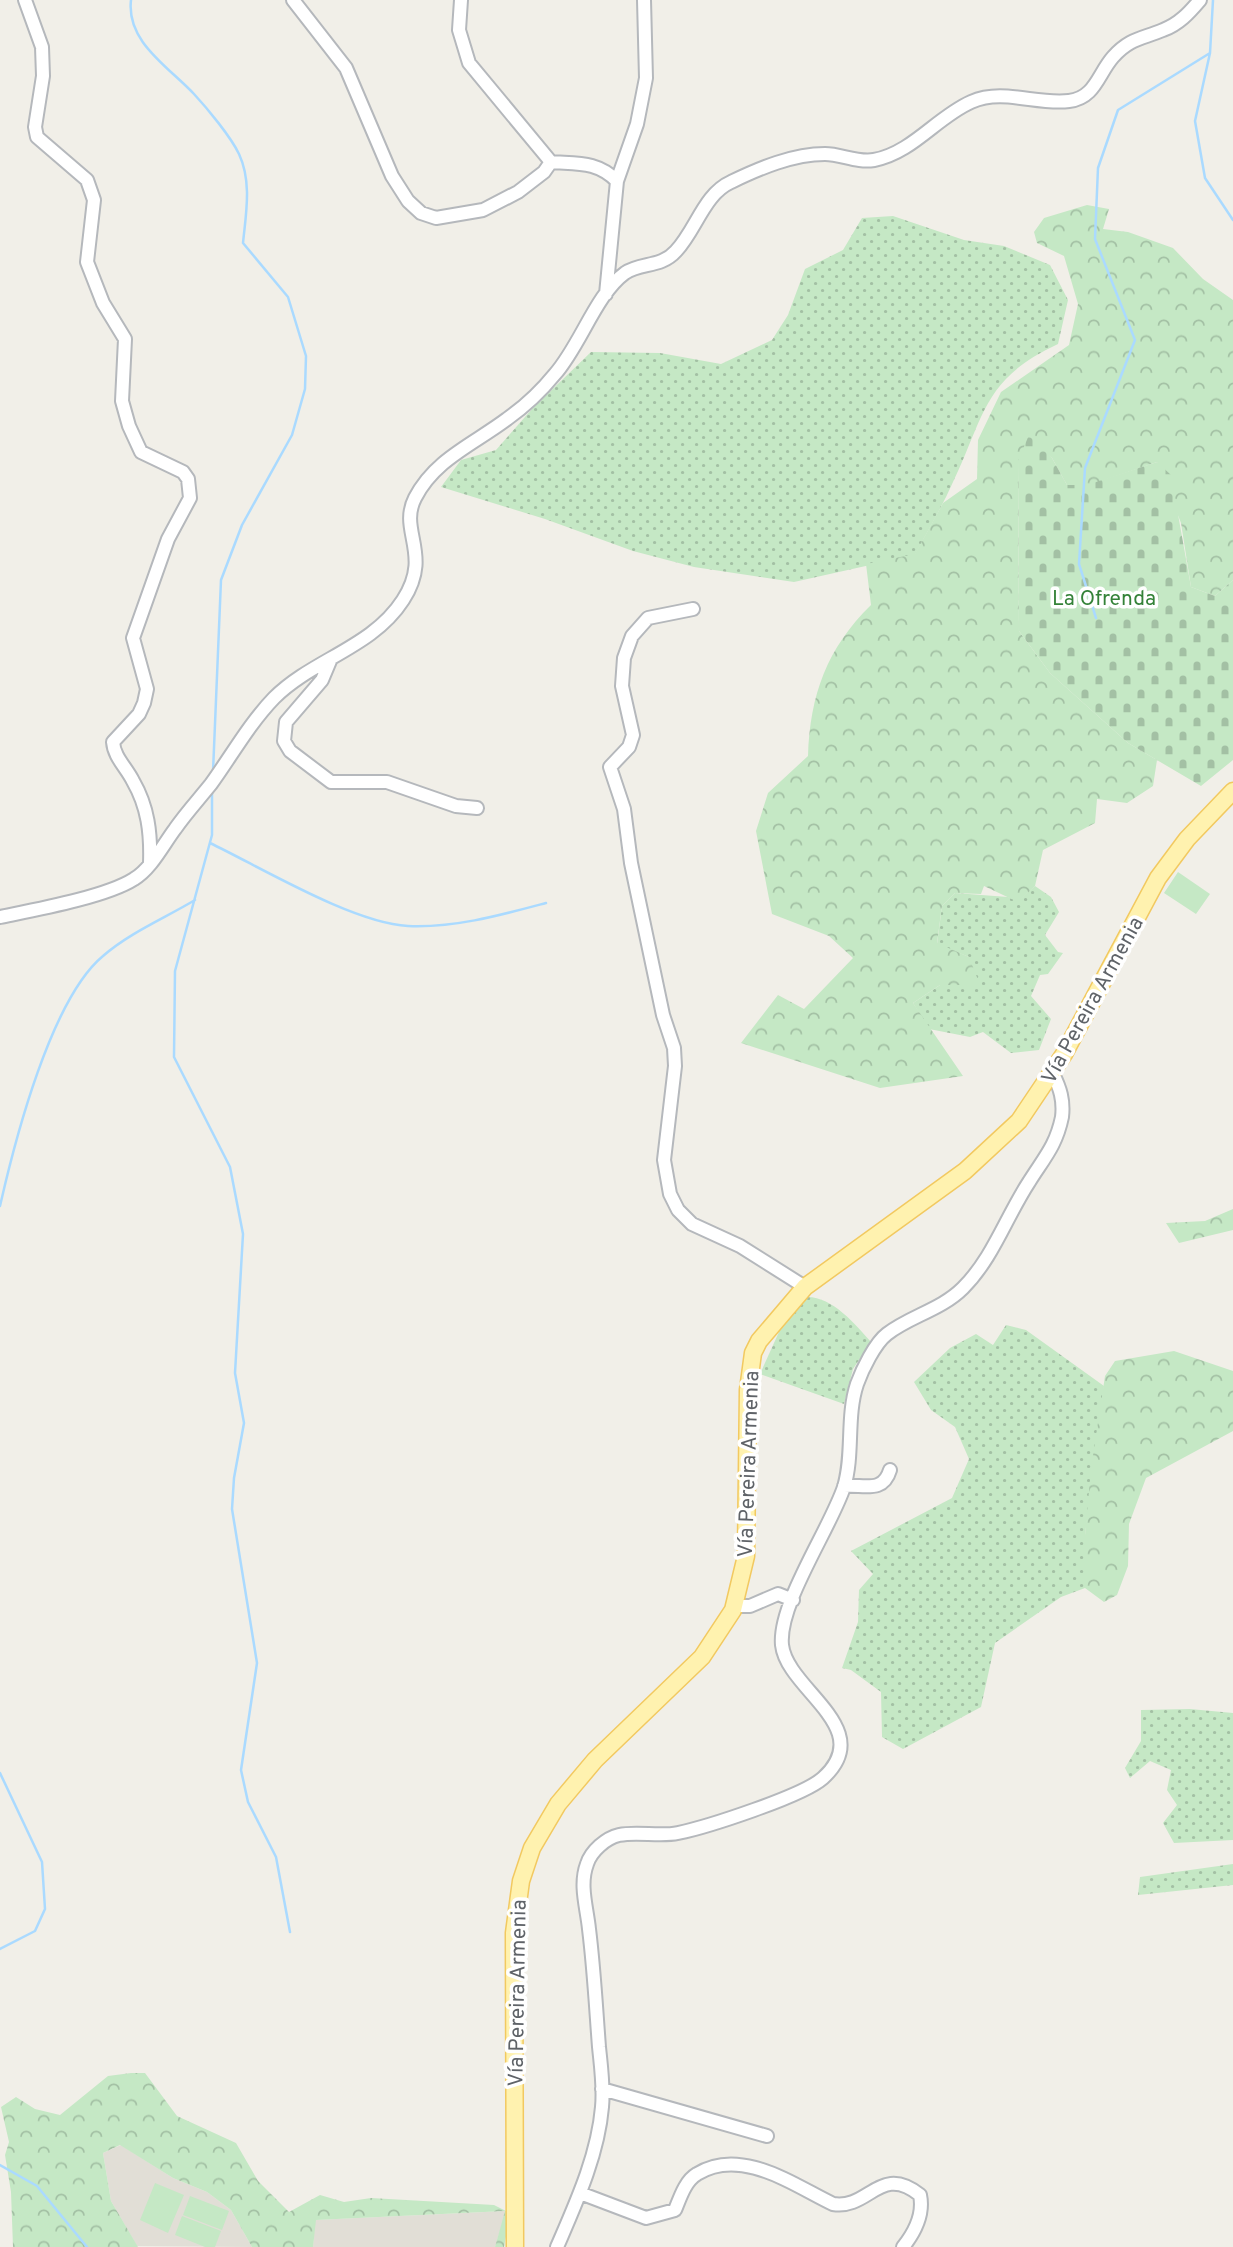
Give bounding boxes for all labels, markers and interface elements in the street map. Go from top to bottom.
park label: La Ofrenda [1052,586,1156,613]
street label: Vía Pereira Armenia [1036,912,1150,1089]
street label: Vía Pereira Armenia [733,1370,766,1558]
street label: Vía Pereira Armenia [503,1899,534,2087]

